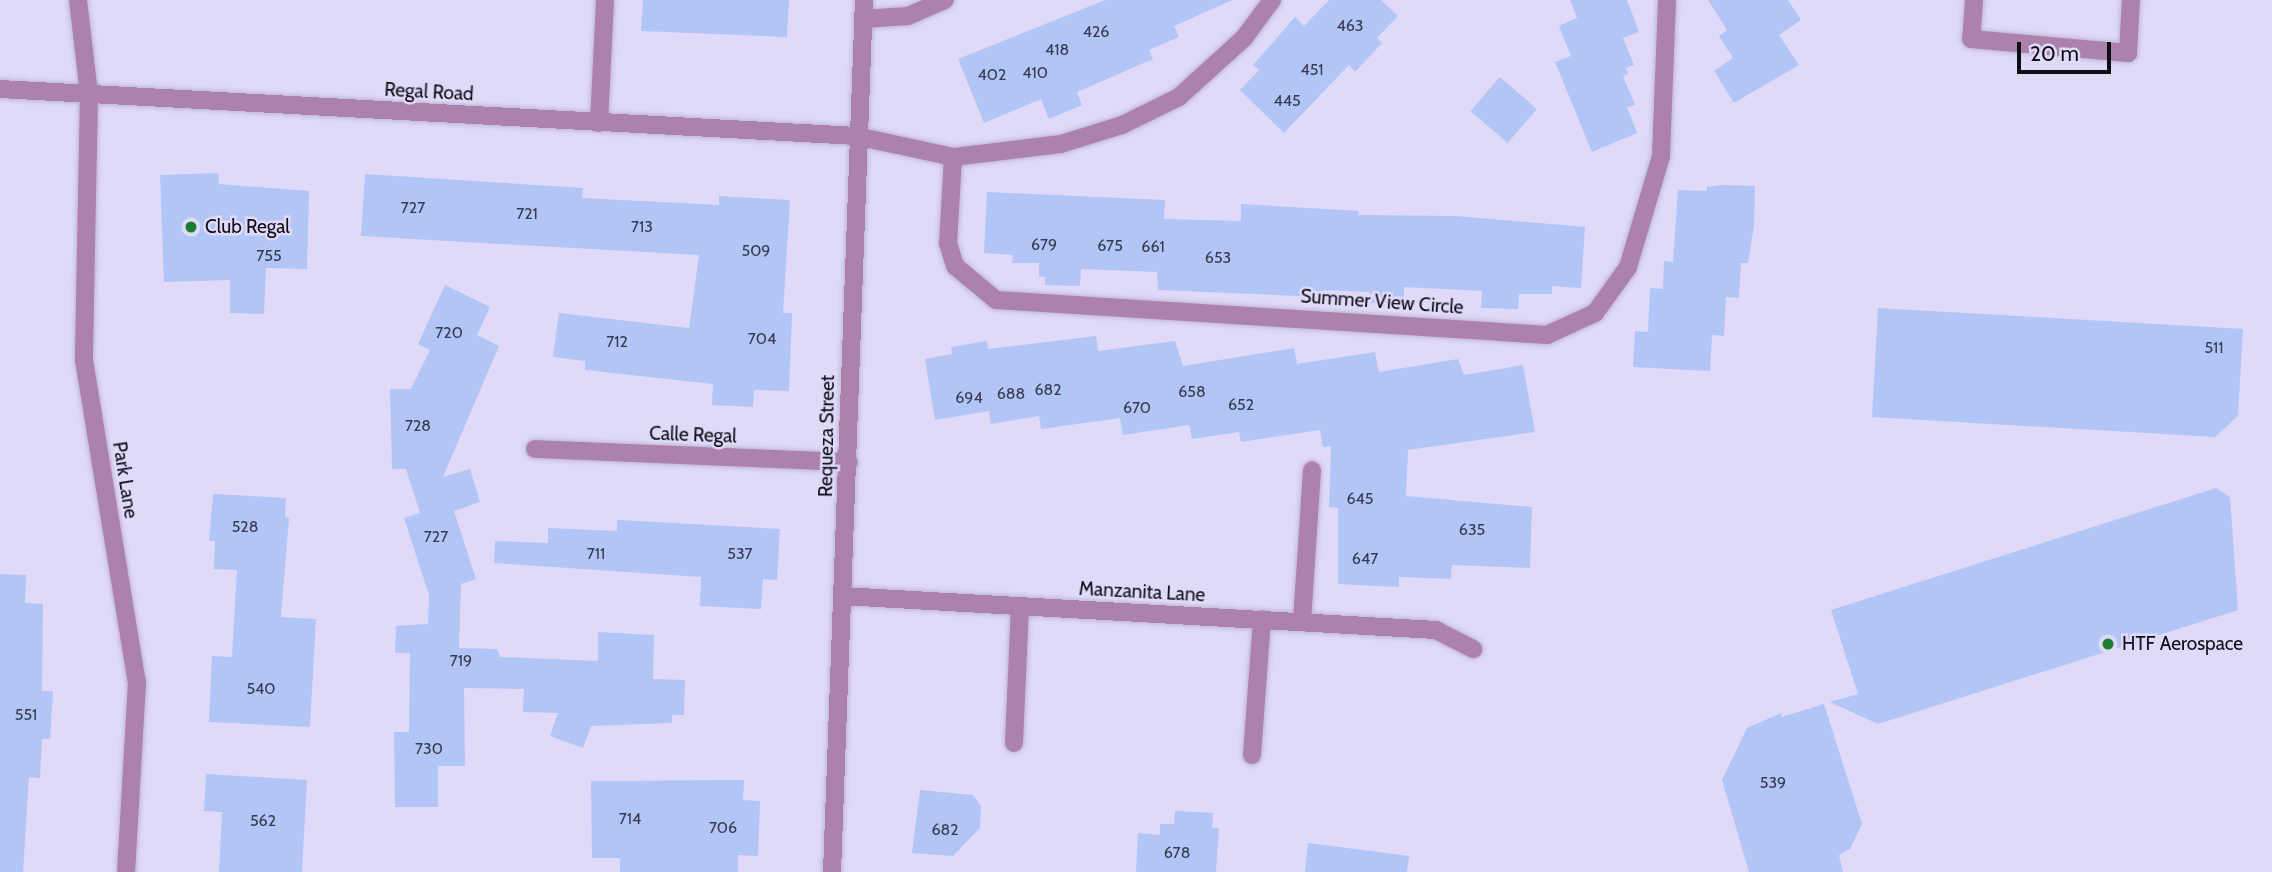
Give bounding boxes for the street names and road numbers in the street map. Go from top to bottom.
street label: Regal Road [384,78,474,106]
street label: Summer View Circle [1300,285,1464,319]
street label: Requeza Street [815,375,839,497]
street label: Calle Regal [649,422,737,448]
street label: Park Lane [108,440,142,520]
street label: Manzanita Lane [1078,577,1206,607]

